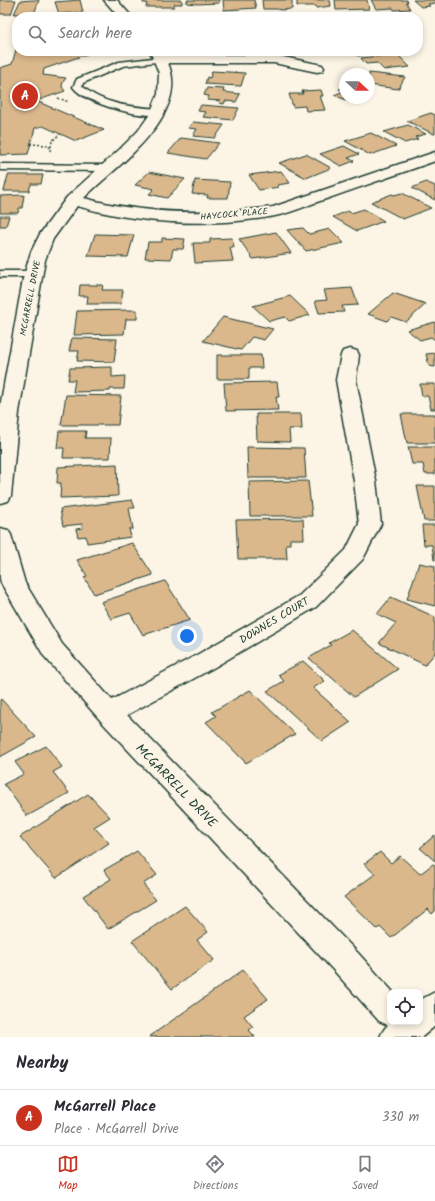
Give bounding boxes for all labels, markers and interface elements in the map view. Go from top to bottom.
search box [12,12,423,56]
text: Search here [58,22,132,46]
icon: search [26,23,48,45]
north arrow [339,68,375,104]
pin: A [12,81,38,111]
street label: HAYCOCK PLACE [200,204,269,225]
street label: MCGARRELL DRIVE [16,258,45,337]
street label: DOWNES COURT [236,592,314,649]
your location [177,626,197,646]
street label: MCGARRELL DRIVE [130,739,222,833]
map controls [387,989,423,1025]
button: locate [387,989,423,1025]
text: Nearby [16,1050,68,1077]
text: McGarrell Place [54,1095,156,1119]
text: A [25,1107,33,1128]
text: 330 m [382,1107,419,1128]
text: Place · McGarrell Drive [54,1119,179,1140]
tab: Map [57,1153,79,1195]
tab: Directions [193,1153,238,1195]
tab: Saved [352,1153,378,1195]

